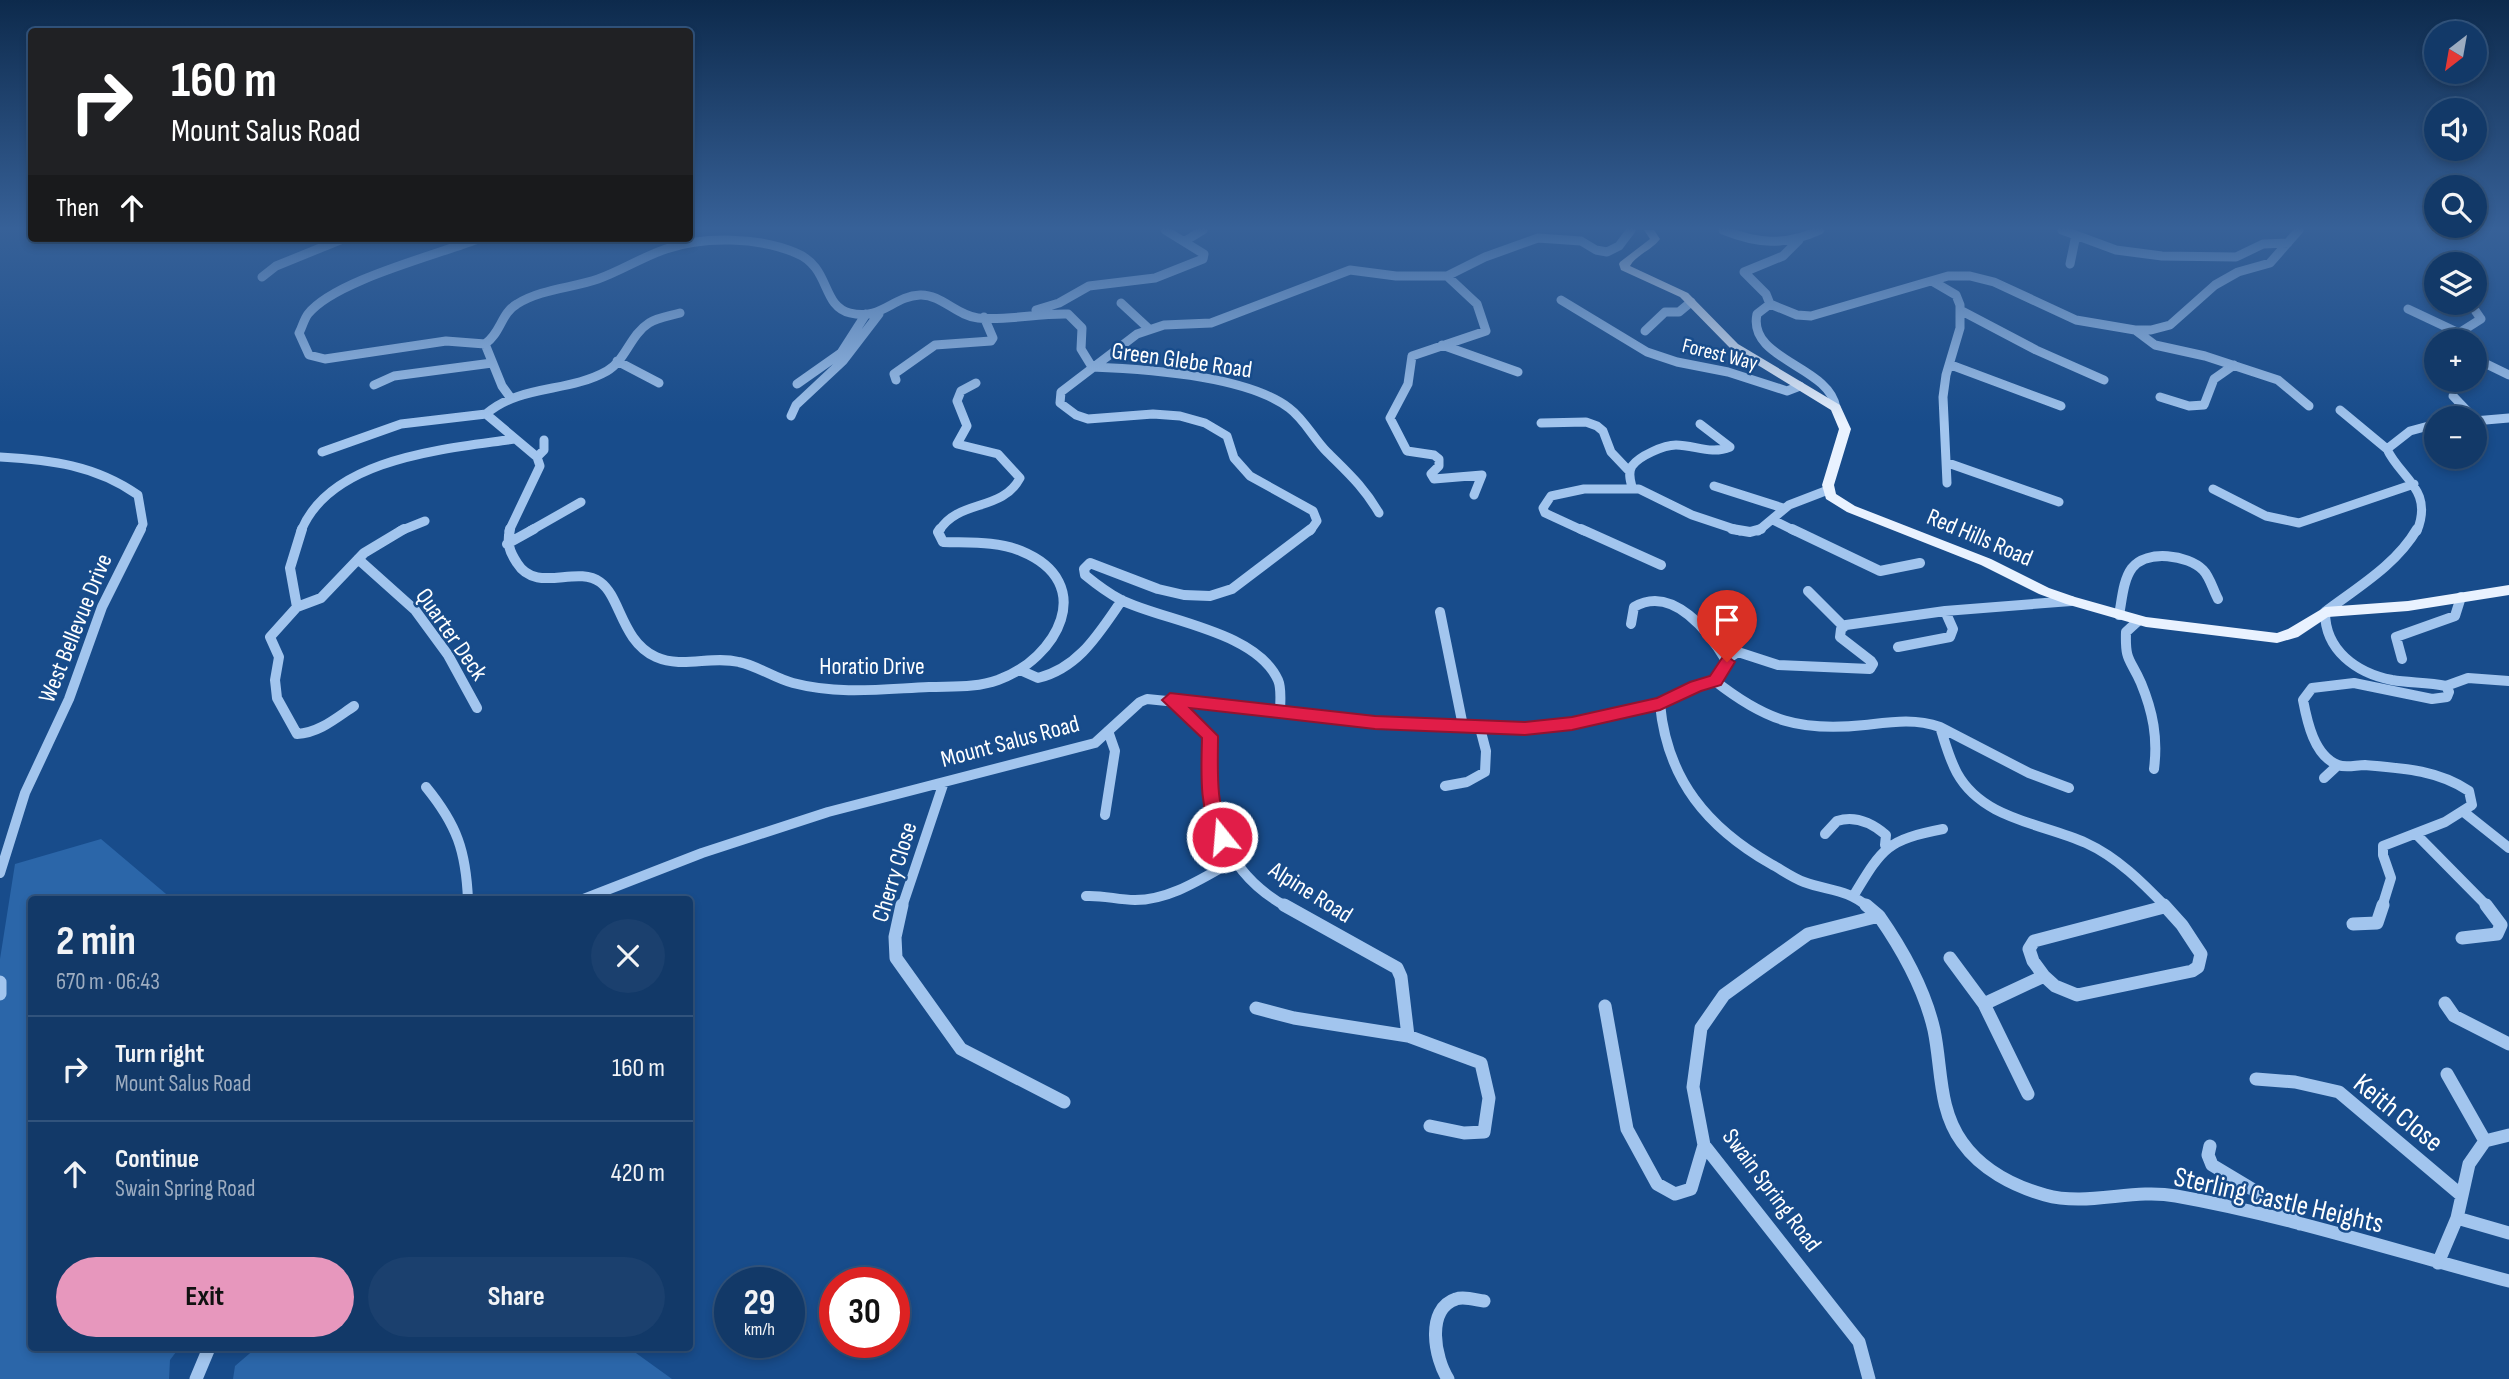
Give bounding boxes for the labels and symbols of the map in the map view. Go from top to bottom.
north arrow [2424,21,2487,84]
street label: Forest Way [1680,333,1760,376]
street label: Green Glebe Road [1110,336,1254,385]
street label: Red Hills Road [1922,502,2037,573]
street label: West Bellevue Drive [32,549,119,707]
street label: Quarter Deck [409,583,494,686]
pin [1697,590,1757,662]
street label: Horatio Drive [819,652,925,681]
street label: Mount Salus Road [938,709,1083,774]
position arrow [1185,800,1259,874]
street label: Cherry Close [866,819,923,926]
street label: Alpine Road [1263,855,1358,929]
street label: Keith Close [2347,1067,2449,1159]
street label: Swain Spring Road [1716,1123,1827,1258]
street label: Sterling Castle Heights [2171,1160,2387,1241]
speed limit sign: 30 [819,1267,910,1358]

